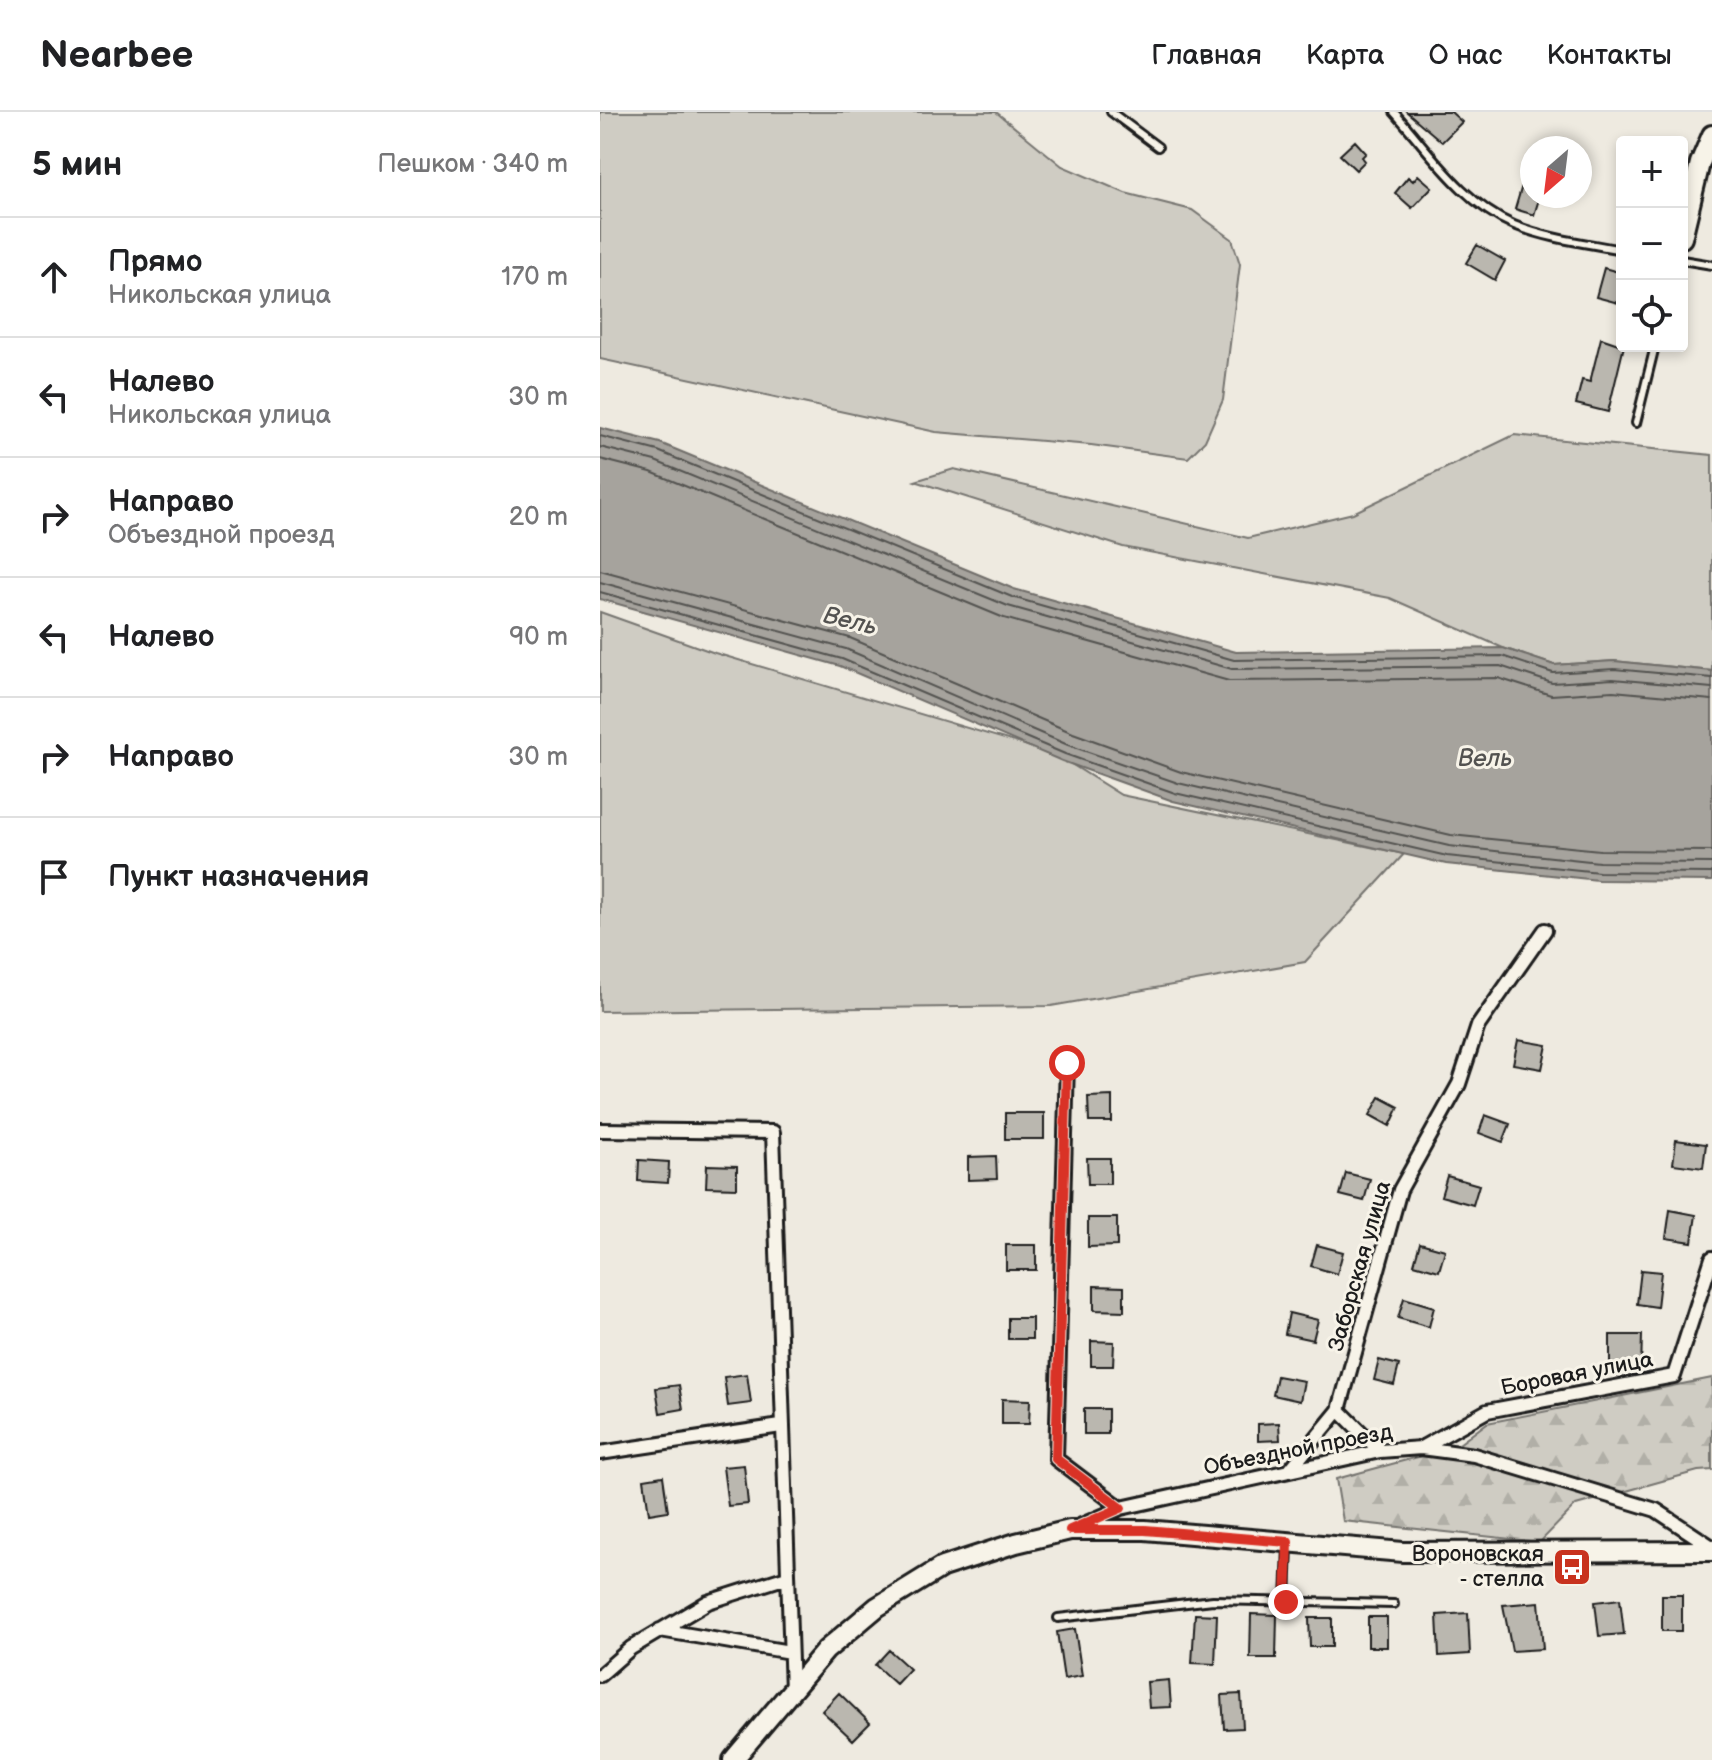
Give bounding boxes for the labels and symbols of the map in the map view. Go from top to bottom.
north arrow [1520,136,1592,208]
water label: Вель [820,600,880,642]
water label: Вель [1458,744,1512,773]
route start [1049,1045,1085,1081]
street label: Заборская улица [1323,1178,1397,1354]
street label: Боровая улица [1499,1346,1655,1402]
street label: Объездной проезд [1201,1418,1395,1482]
place label: Вороновская - стелла [1412,1541,1544,1593]
bus stop icon: Вороновская - стелла [1551,1546,1593,1588]
route end [1268,1584,1304,1620]

